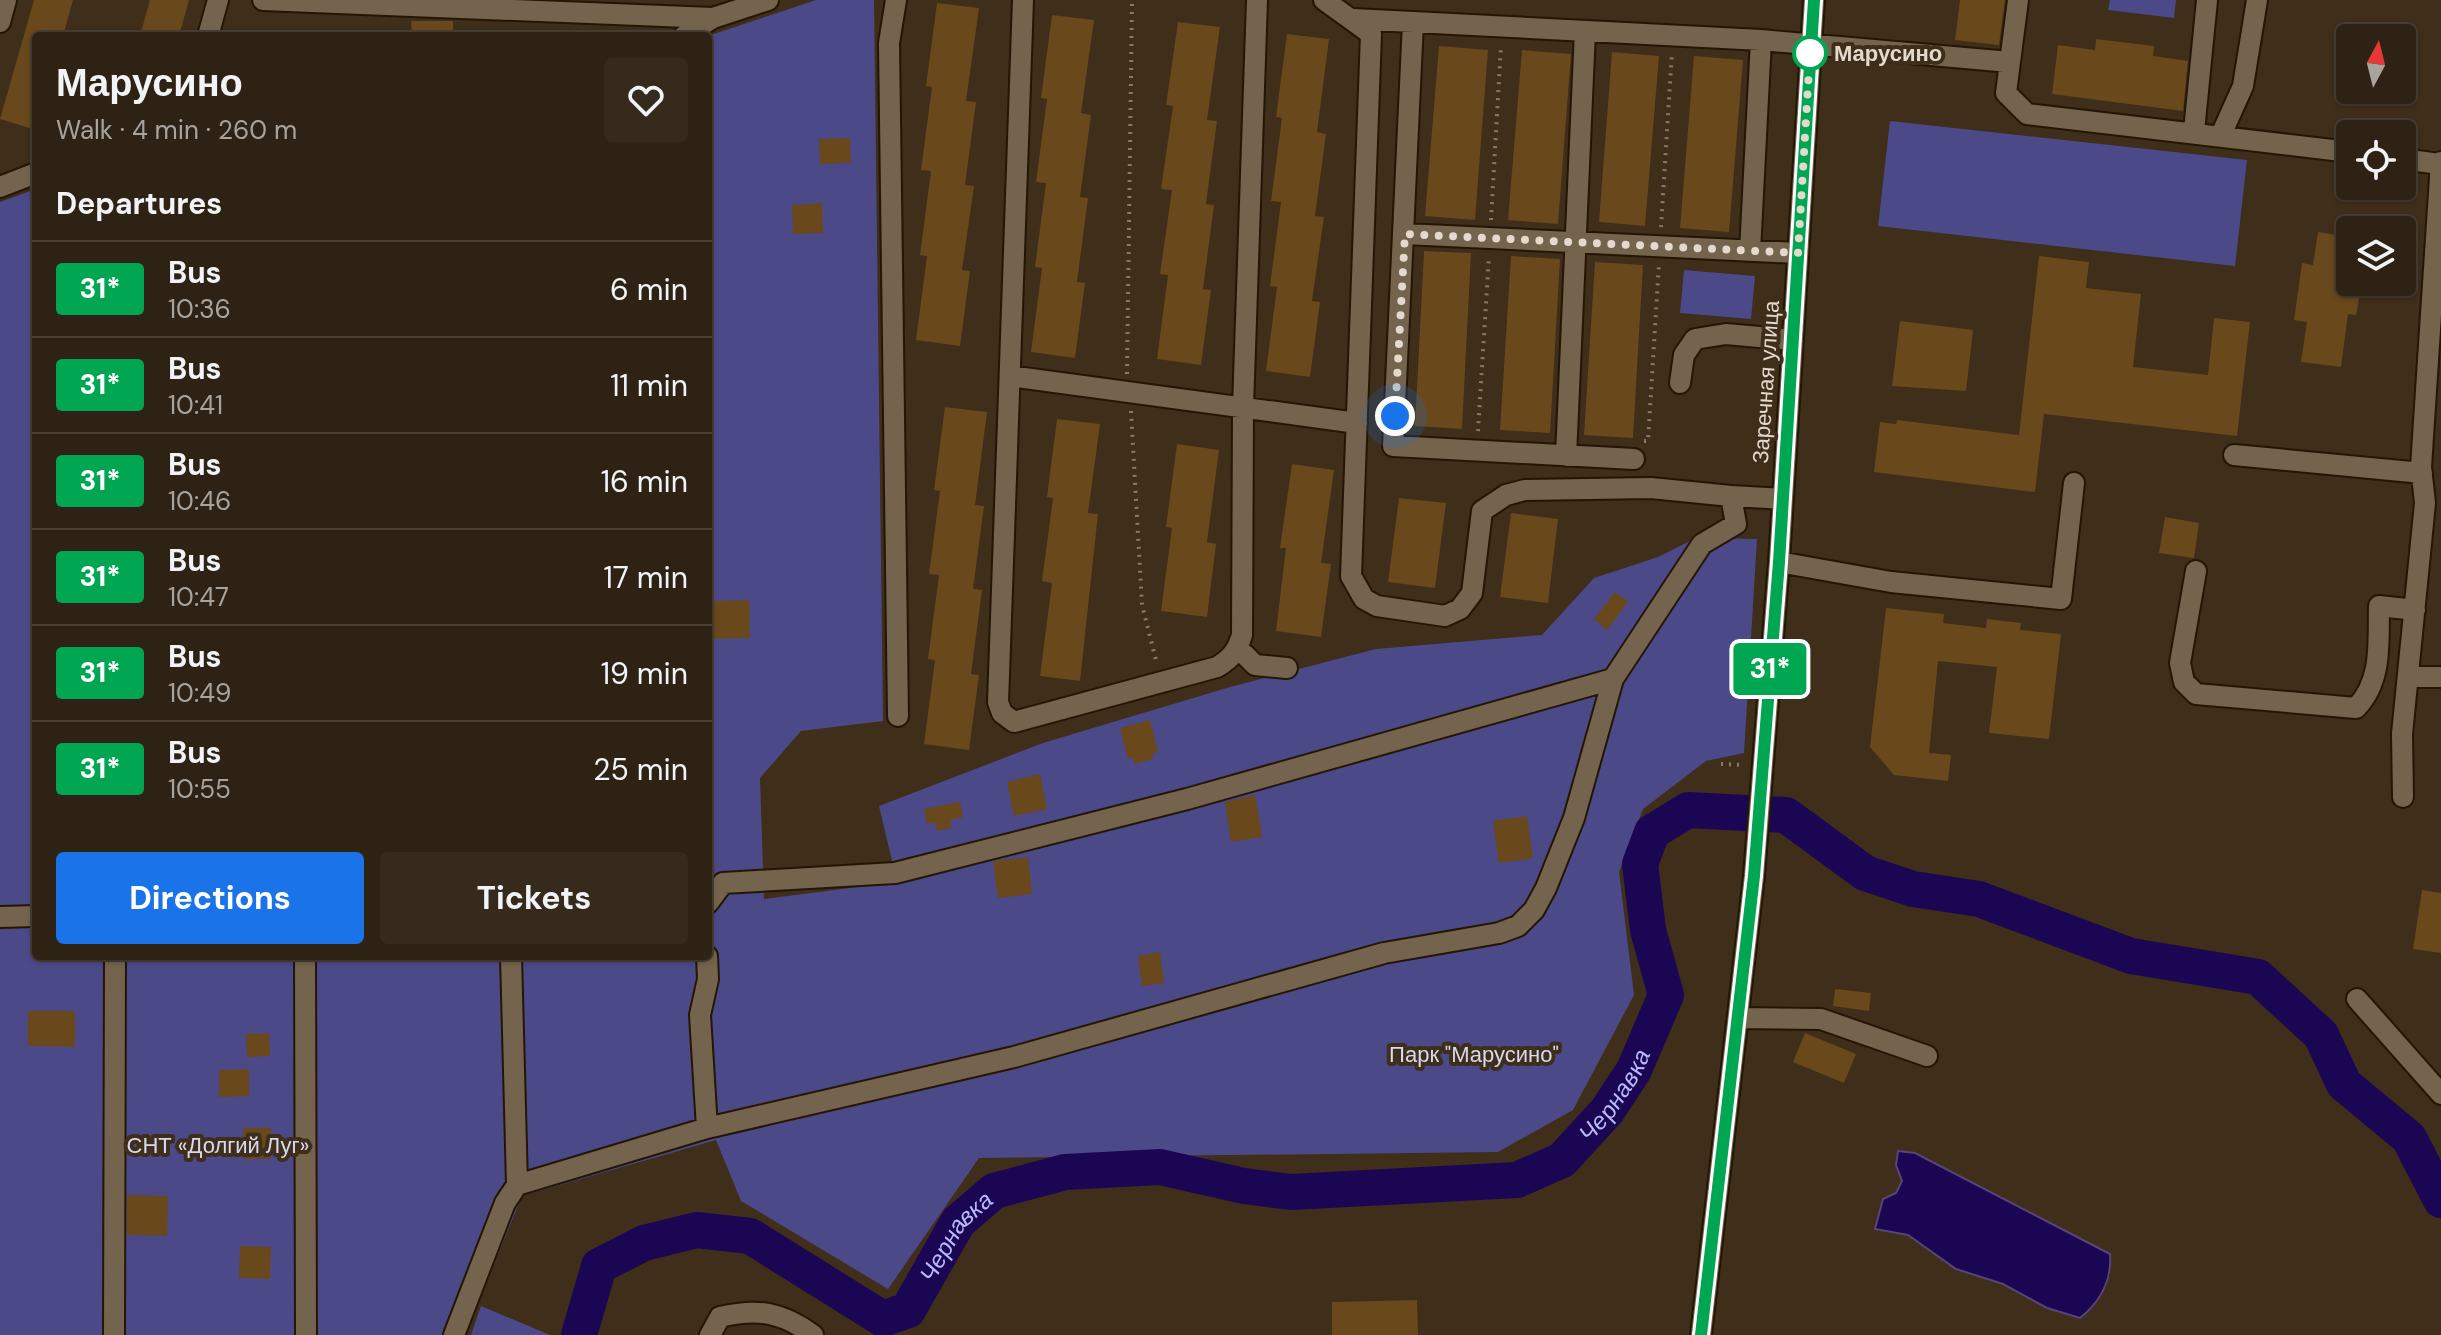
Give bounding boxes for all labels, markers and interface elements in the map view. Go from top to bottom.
north arrow [2336,24,2416,104]
map controls [2336,24,2416,296]
marker: Марусино [1793,36,1827,70]
place label: Марусино [1834,39,1942,68]
text: Марусино [56,58,243,108]
button: heart [604,58,688,142]
text: Walk · 4 min · 260 m [56,113,297,147]
button: locate [2336,120,2416,200]
text: Departures [56,184,222,223]
button: layers [2336,216,2416,296]
text: Bus [168,253,222,292]
text: 31* [79,270,121,307]
text: 6 min [610,270,688,309]
text: 10:36 [168,292,231,326]
street label: Заречная улица [1746,299,1786,464]
text: Bus [168,349,222,388]
text: 31* [79,366,121,403]
text: 11 min [610,366,688,405]
text: 10:41 [168,388,223,422]
your location [1375,396,1415,436]
text: Bus [168,445,222,484]
text: 31* [79,462,121,499]
text: 16 min [601,462,688,501]
text: 10:46 [168,484,231,518]
text: Bus [168,541,222,580]
text: 31* [79,558,121,595]
text: 17 min [603,558,688,597]
text: 10:47 [168,580,229,614]
text: Bus [168,637,222,676]
line badge: 31* [1724,643,1816,695]
text: 31* [1749,650,1791,687]
text: 31* [79,654,121,691]
text: 19 min [601,654,688,693]
text: 10:49 [168,676,231,710]
text: Bus [168,733,222,772]
text: 31* [79,750,121,787]
text: 25 min [593,750,688,789]
text: 10:55 [168,772,231,806]
button: Directions [56,852,364,944]
button: Tickets [380,852,688,944]
park label: Парк "Марусино" [1389,1040,1559,1069]
water label: Чернавка [1571,1044,1657,1148]
park label: СНТ «Долгий Луг» [127,1131,309,1160]
water label: Чернавка [912,1184,999,1287]

